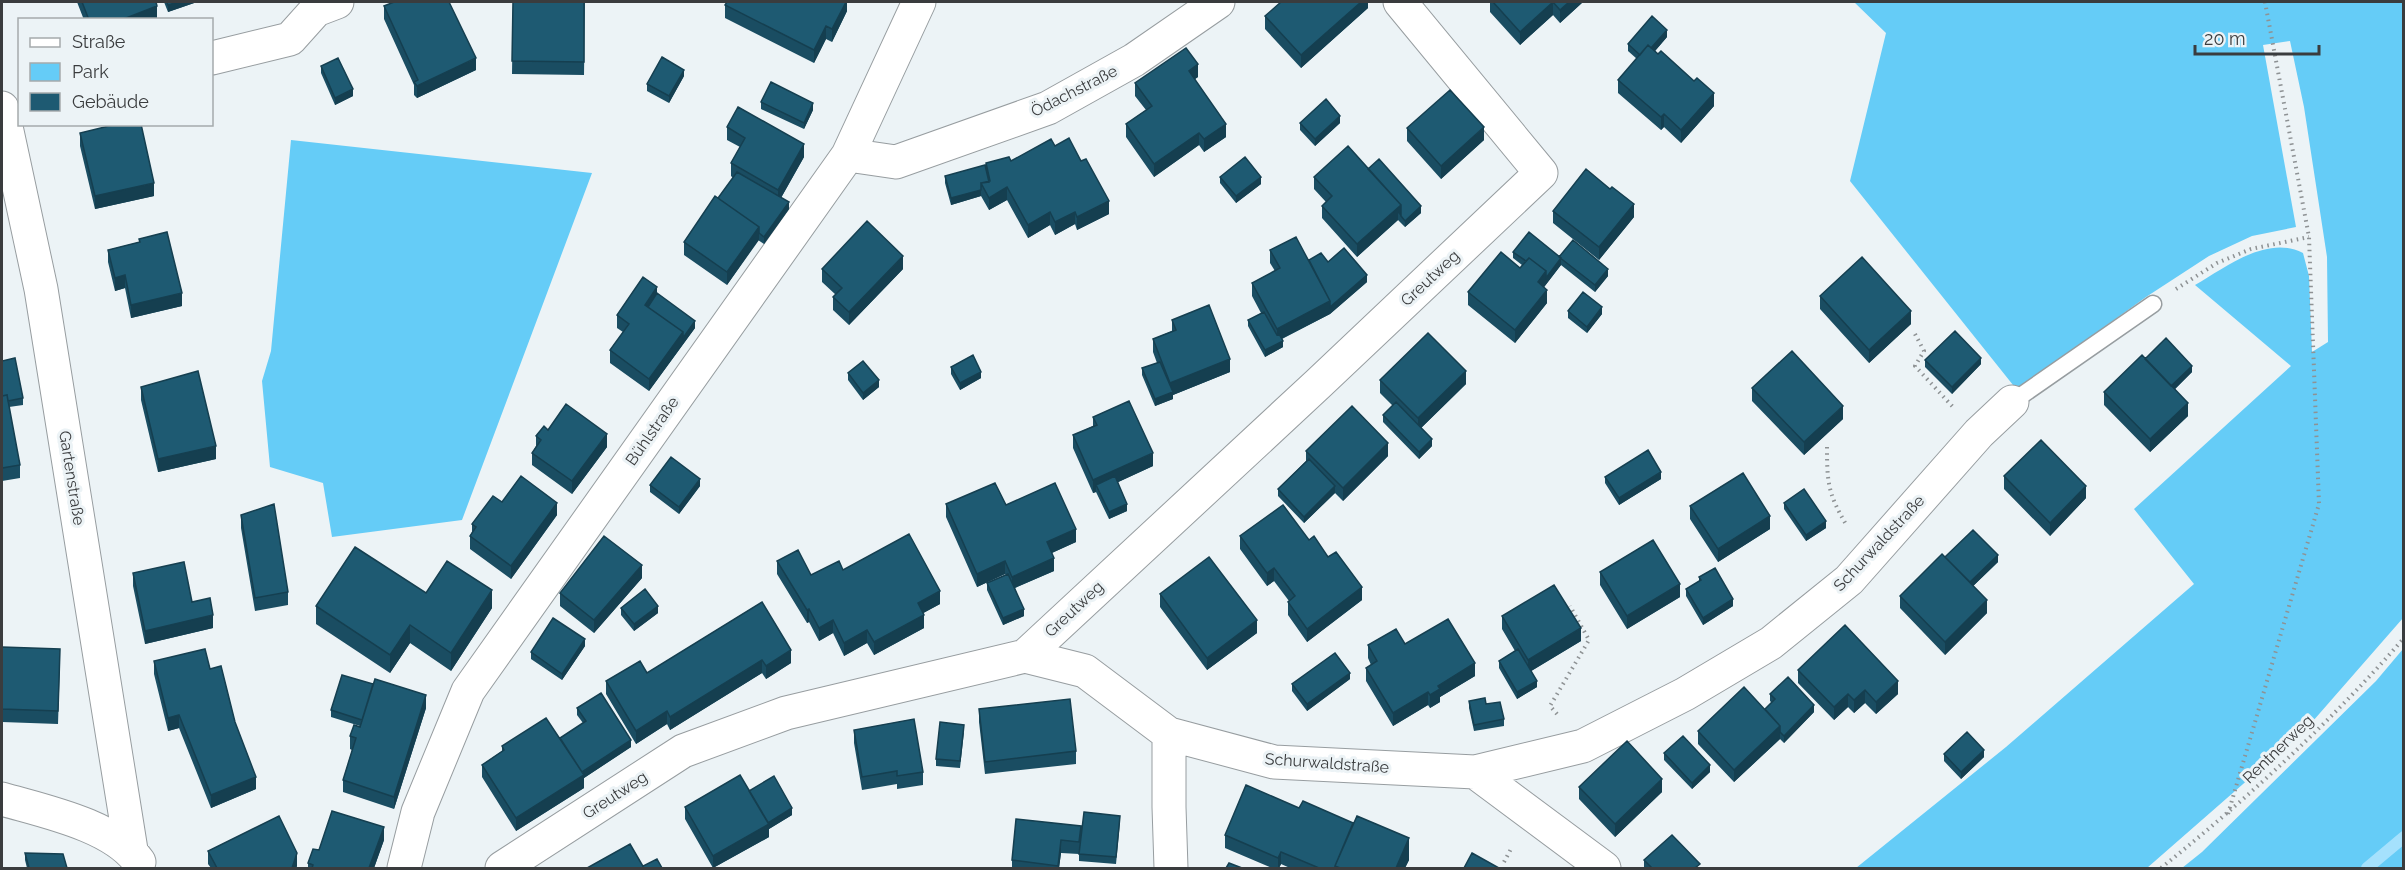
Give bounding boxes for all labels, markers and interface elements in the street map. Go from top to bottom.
legend [18,18,213,126]
scale bar [2195,18,2320,56]
text: 20 m [2204,28,2246,49]
text: Straße [72,31,126,52]
street label: Ödachstraße [1027,60,1120,121]
text: Park [72,61,109,82]
text: Gebäude [72,91,149,112]
street label: Greutweg [1397,246,1463,310]
street label: Bühlstraße [621,393,683,469]
street label: Gartenstraße [55,429,89,527]
street label: Schurwaldstraße [1830,491,1928,595]
street label: Greutweg [1041,577,1107,641]
street label: Rentnerweg [2239,711,2317,787]
street label: Schurwaldstraße [1264,749,1390,777]
street label: Greutweg [579,767,651,823]

